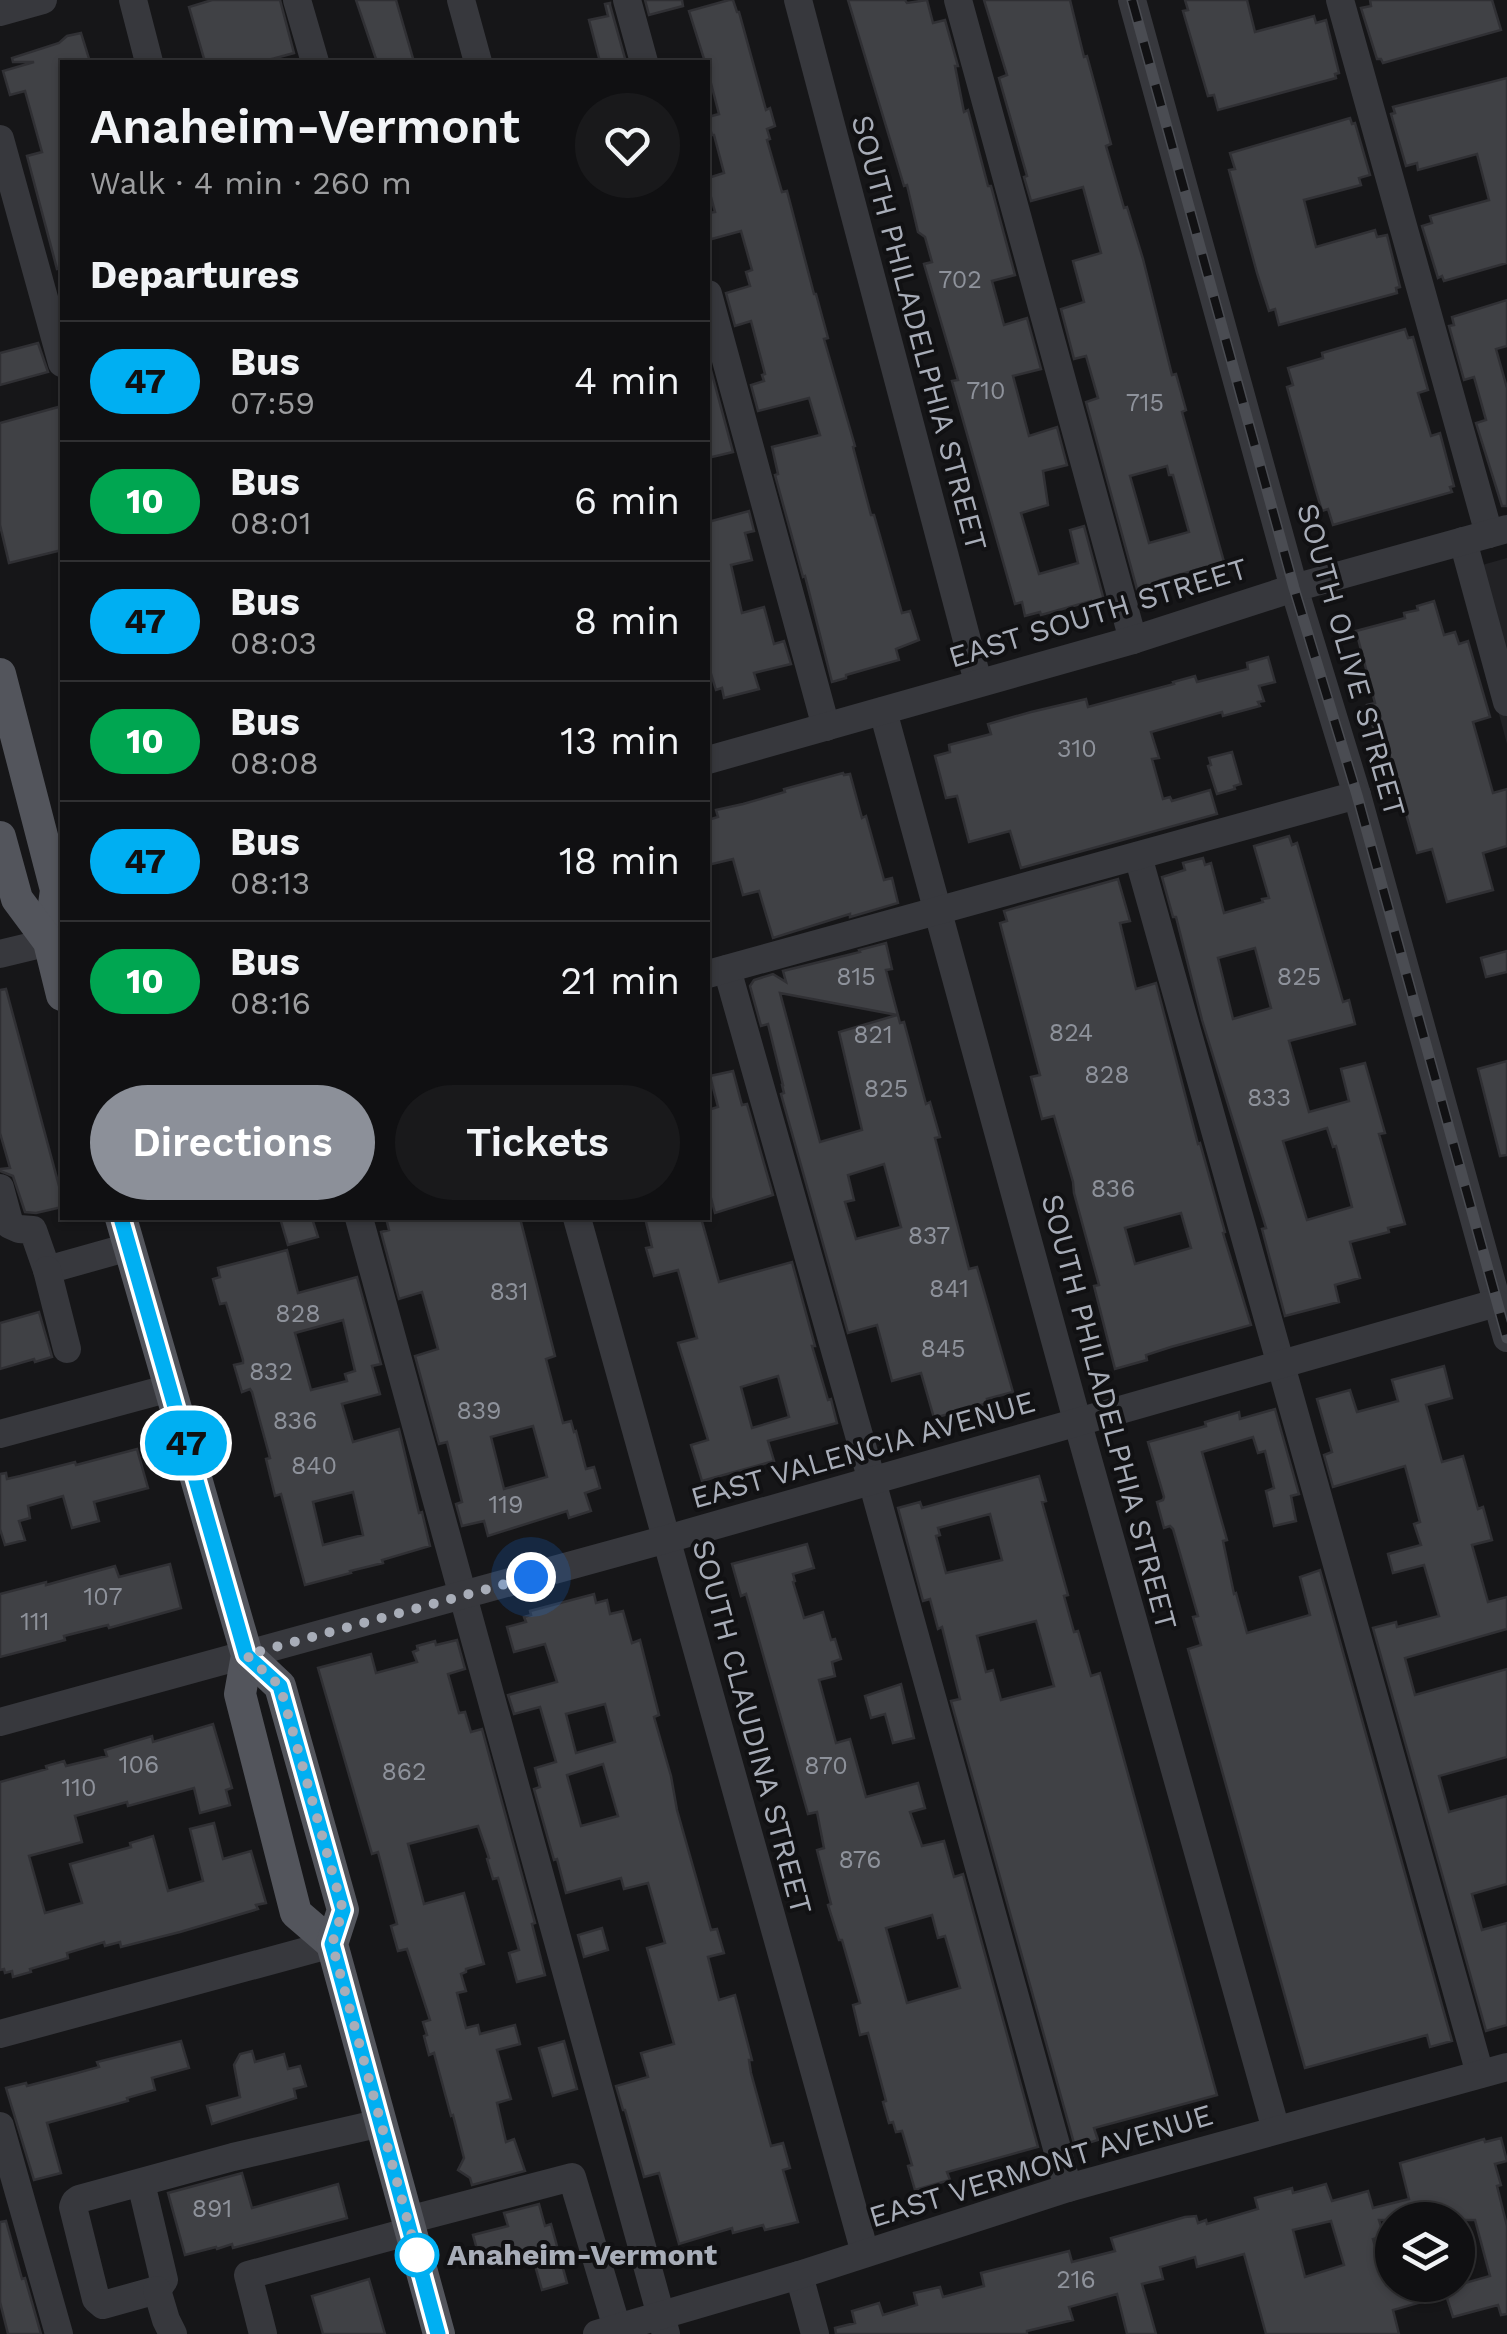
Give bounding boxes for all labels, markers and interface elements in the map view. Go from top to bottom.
button: heart [575,93,680,198]
text: Anaheim-Vermont [90,98,520,155]
street label: SOUTH PHILADELPHIA STREET [844,111,995,555]
text: Walk · 4 min · 260 m [90,164,412,202]
text: Departures [90,253,299,297]
house number: 702 [938,265,982,294]
text: Bus [230,340,300,384]
text: 4 min [574,359,680,403]
text: 47 [124,360,166,402]
house number: 710 [966,376,1006,405]
text: 07:59 [230,384,315,422]
house number: 715 [1126,388,1164,417]
text: Bus [230,460,300,504]
text: 6 min [574,479,680,523]
text: 10 [126,480,164,522]
street label: SOUTH OLIVE STREET [1290,499,1413,820]
text: 08:01 [230,504,311,542]
street label: EAST SOUTH STREET [944,550,1252,675]
text: Bus [230,580,300,624]
text: 8 min [574,599,680,643]
text: 47 [124,600,166,642]
text: 08:03 [230,624,317,662]
text: Bus [230,700,300,744]
text: 13 min [560,719,680,763]
text: 10 [126,720,164,762]
house number: 310 [1057,734,1097,763]
text: 08:08 [230,744,319,782]
text: Bus [230,820,300,864]
text: 18 min [559,839,680,883]
text: 47 [124,840,166,882]
text: 08:13 [230,864,310,902]
text: Bus [230,940,300,984]
text: 21 min [560,959,680,1003]
text: 10 [126,960,164,1002]
house number: 815 [836,962,876,991]
house number: 825 [1277,962,1321,991]
text: 08:16 [230,984,311,1022]
house number: 824 [1049,1018,1093,1047]
house number: 821 [853,1020,893,1049]
house number: 828 [1084,1060,1130,1089]
house number: 825 [864,1074,908,1103]
house number: 833 [1247,1083,1291,1112]
button: Directions [90,1085,375,1200]
button: Tickets [395,1085,680,1200]
house number: 836 [1091,1174,1135,1203]
street label: SOUTH PHILADELPHIA STREET [1034,1190,1185,1634]
house number: 837 [908,1221,950,1250]
house number: 841 [929,1274,969,1303]
house number: 831 [489,1277,529,1306]
house number: 828 [275,1299,321,1328]
house number: 845 [920,1334,966,1363]
house number: 832 [249,1357,293,1386]
street label: EAST VALENCIA AVENUE [687,1384,1039,1515]
house number: 839 [457,1396,501,1425]
house number: 836 [273,1406,317,1435]
line badge: 47 [141,1410,231,1476]
text: 47 [165,1422,207,1464]
house number: 840 [291,1451,337,1480]
house number: 119 [489,1490,523,1519]
street label: SOUTH CLAUDINA STREET [686,1536,819,1918]
your location [506,1552,556,1602]
house number: 107 [84,1582,122,1611]
house number: 111 [20,1607,50,1636]
house number: 106 [119,1750,159,1779]
house number: 870 [804,1751,848,1780]
house number: 862 [381,1757,427,1786]
house number: 110 [61,1773,97,1802]
house number: 876 [838,1845,882,1874]
street label: EAST VERMONT AVENUE [865,2097,1217,2235]
house number: 891 [192,2194,232,2223]
map controls [1375,2202,1475,2302]
button: layers [1375,2202,1475,2302]
marker: Anaheim-Vermont [396,2234,438,2276]
place label: Anaheim-Vermont [447,2237,717,2272]
house number: 216 [1056,2265,1096,2294]

